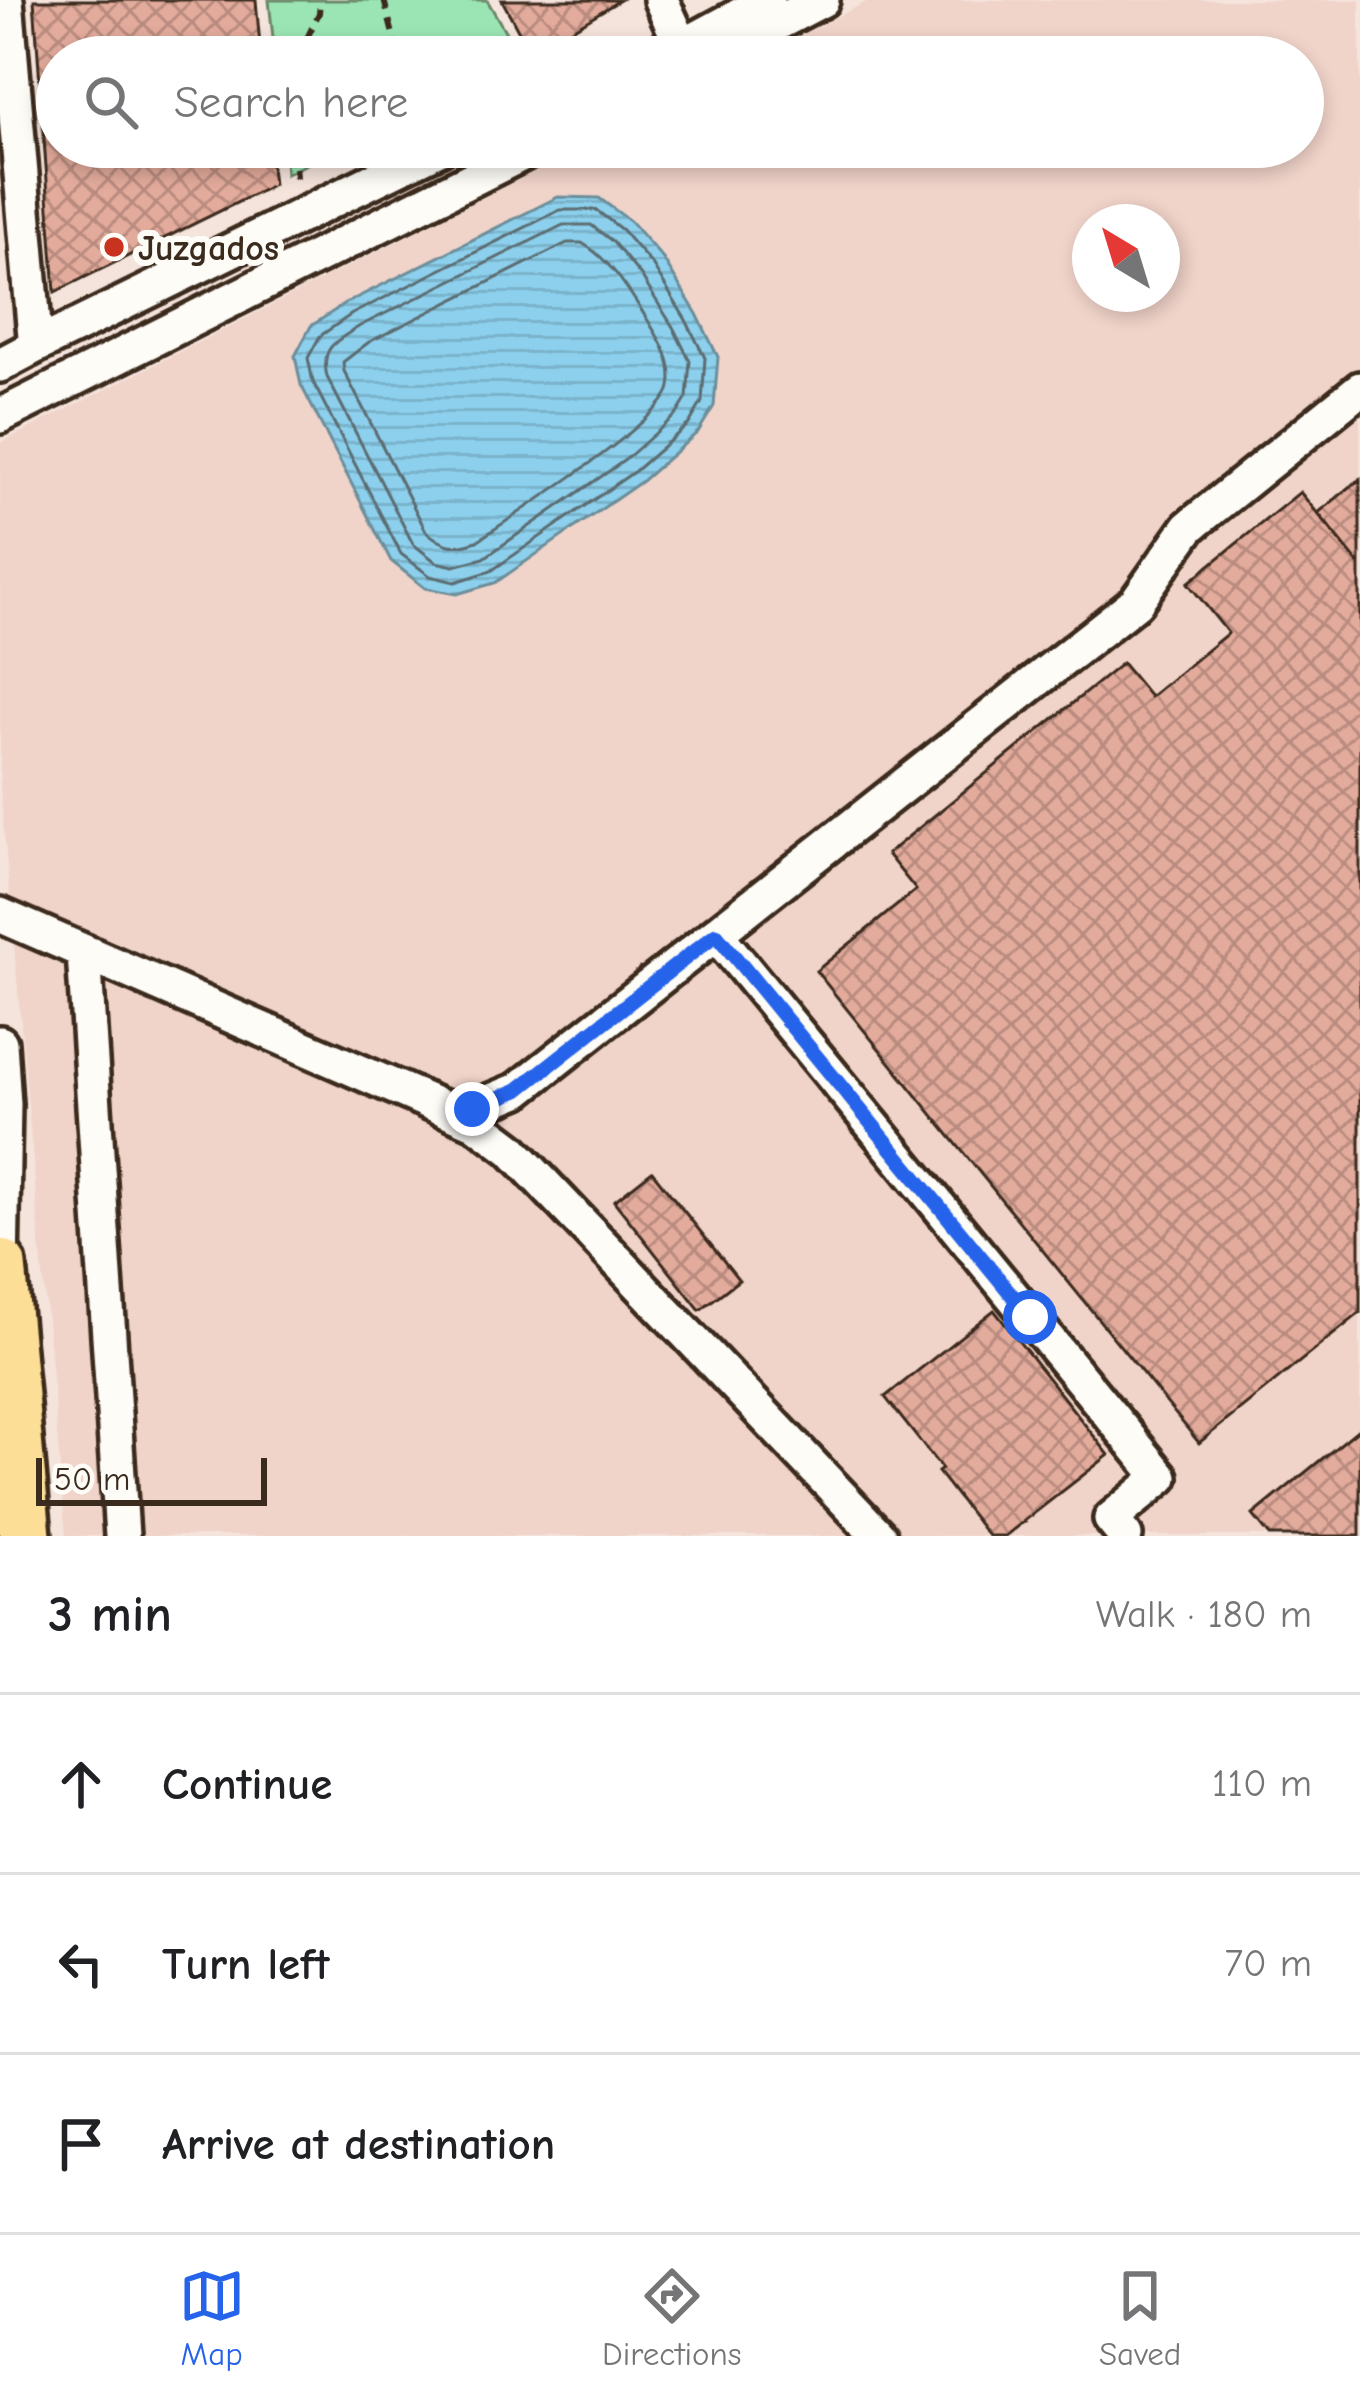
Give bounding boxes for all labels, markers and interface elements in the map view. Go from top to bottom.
search box [36,36,1324,168]
icon: search [78,69,144,135]
text: Search here [174,76,408,128]
north arrow [1072,204,1180,312]
place label: Juzgados [138,228,279,269]
marker: Juzgados [101,234,127,260]
route end [445,1082,499,1136]
route start [1003,1290,1057,1344]
scale bar [36,1452,267,1505]
text: 50 m [54,1460,130,1498]
text: 3 min [48,1585,172,1644]
text: Walk · 180 m [1096,1592,1312,1637]
icon: ahead [48,1751,114,1817]
text: Continue [162,1758,332,1810]
text: 110 m [1212,1761,1312,1806]
icon: left [48,1931,114,1997]
text: Turn left [162,1938,329,1990]
text: 70 m [1225,1941,1312,1986]
icon: arrive [48,2111,114,2177]
text: Arrive at destination [162,2118,555,2170]
tab: Map [179,2263,245,2373]
tab: Directions [602,2263,742,2373]
tab: Saved [1099,2263,1181,2373]

